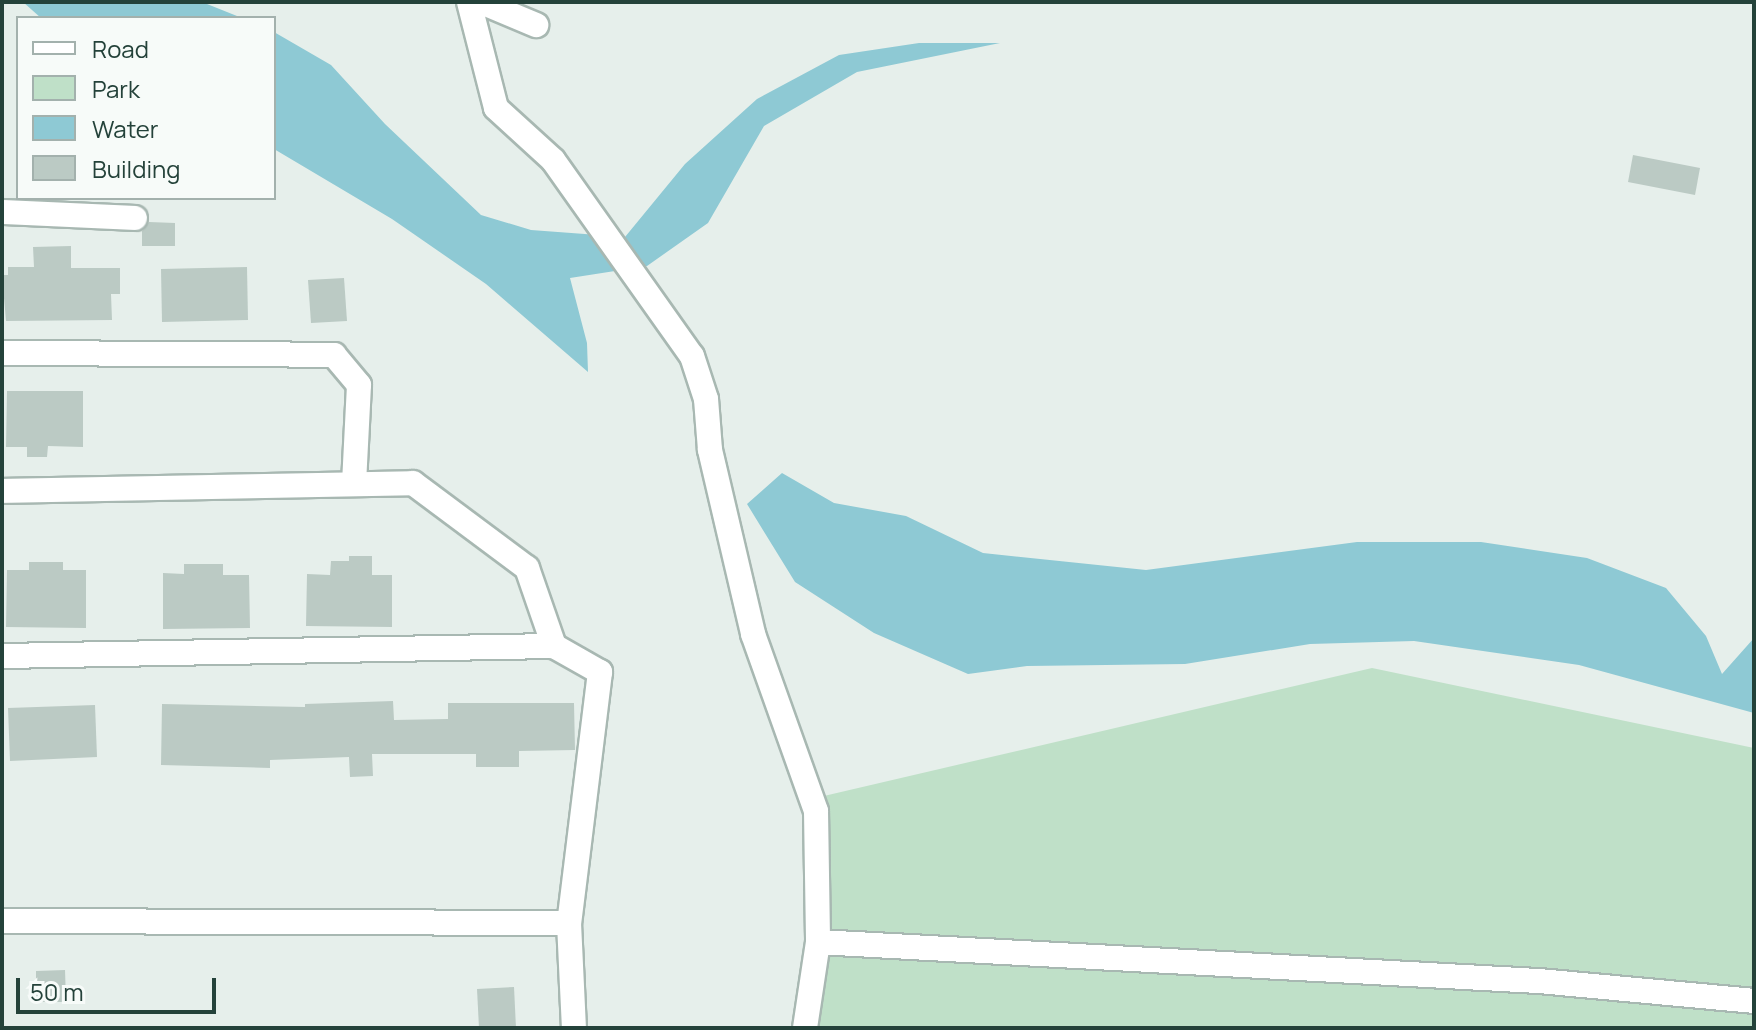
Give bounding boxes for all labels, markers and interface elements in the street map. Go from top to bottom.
legend [16,16,276,200]
text: Road [92,32,149,65]
text: Park [92,72,140,105]
text: Water [92,112,159,145]
text: Building [92,152,180,185]
scale bar [20,962,220,1012]
text: 50 m [30,975,84,1008]

